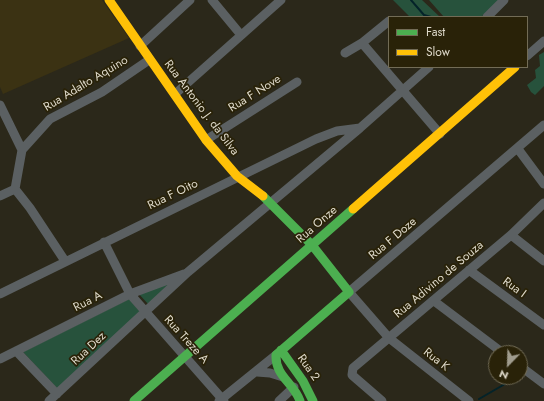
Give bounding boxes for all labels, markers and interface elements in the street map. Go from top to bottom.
legend [388,16,528,68]
text: Fast [426,23,445,41]
text: Slow [426,43,450,61]
street label: Rua Adalto Aquino [41,53,131,115]
street label: Rua Antonio J. da Silva [161,58,241,158]
street label: Rua F Nove [226,72,284,116]
street label: Rua F Oito [146,177,200,213]
street label: Rua Onze [294,203,340,247]
street label: Rua F Doze [366,215,420,263]
street label: Rua Adivino de Souza [391,238,487,322]
street label: Rua I [500,275,528,301]
street label: Rua A [71,289,105,315]
street label: Rua Treze A [161,313,211,367]
street label: Rua Dez [69,329,109,369]
street label: Rua K [420,345,452,375]
north arrow [488,345,528,385]
street label: Rua 2 [294,352,322,384]
text: N [497,366,511,384]

